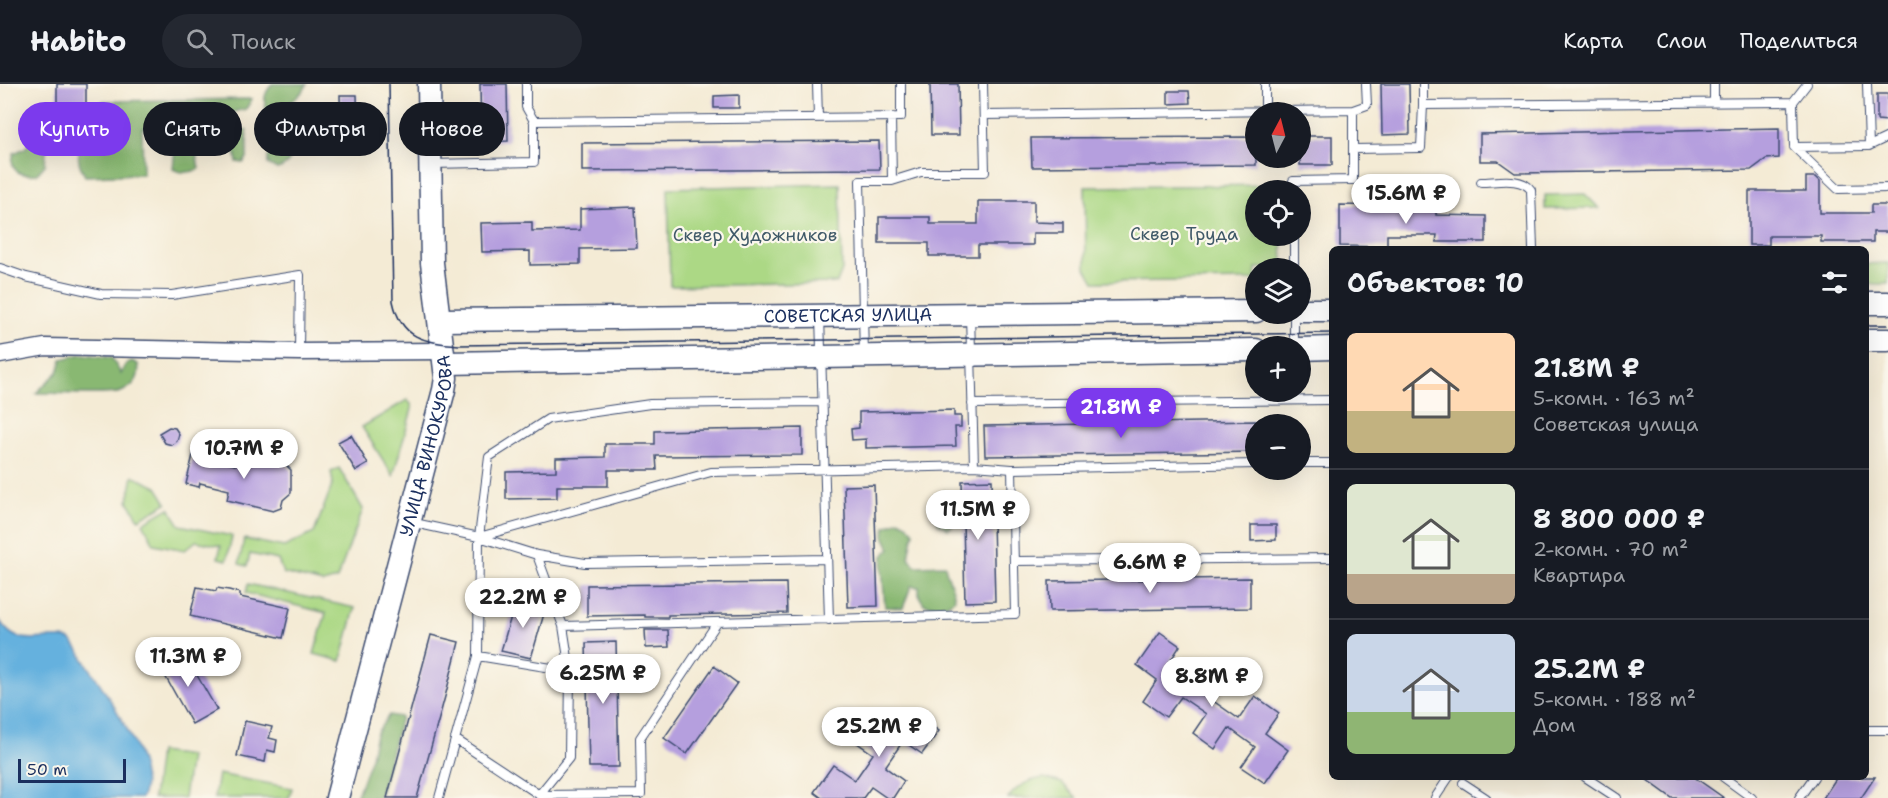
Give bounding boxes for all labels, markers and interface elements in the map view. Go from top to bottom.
search box [162,14,582,68]
text: Habito [30,22,126,60]
icon: search [183,25,216,58]
text: Поиск [231,27,296,56]
text: Карта [1563,27,1623,55]
text: Слои [1656,27,1707,55]
text: Поделиться [1740,27,1858,55]
chip: Купить [18,102,131,156]
chip: Снять [143,102,242,156]
chip: Фильтры [254,102,387,156]
chip: Новое [399,102,505,156]
north arrow [1245,102,1311,168]
map controls [1245,102,1311,480]
pin: 15.6M ₽ [1351,174,1461,225]
button: locate [1245,180,1311,246]
text: 15.6M ₽ [1365,180,1447,206]
park label: Сквер Труда [1130,222,1238,246]
park label: Сквер Художников [673,223,837,247]
button: layers [1245,258,1311,324]
text: Объектов: 10 [1347,265,1524,300]
icon: filters [1818,266,1851,299]
street label: СОВЕТСКАЯ УЛИЦА [763,303,933,328]
button: + [1245,336,1311,402]
text: 21.8M ₽ [1533,350,1640,385]
street label: УЛИЦА ВИНОКУРОВА [394,354,458,539]
icon: home [1395,357,1467,429]
text: 5-комн. · 163 m² [1533,385,1695,411]
pin: 21.8M ₽ [1066,388,1176,439]
text: 21.8M ₽ [1080,394,1162,420]
text: Советская улица [1533,411,1698,437]
button: − [1245,414,1311,480]
pin: 10.7M ₽ [189,429,299,480]
text: 10.7M ₽ [204,435,284,461]
pin: 11.5M ₽ [923,490,1033,541]
text: 11.5M ₽ [940,496,1016,522]
text: 8 800 000 ₽ [1533,501,1705,536]
icon: home [1395,508,1467,580]
text: 2-комн. · 70 m² [1533,536,1688,562]
pin: 6.6M ₽ [1101,543,1199,594]
text: 6.6M ₽ [1113,549,1187,575]
text: Квартира [1533,562,1625,588]
pin: 22.2M ₽ [468,578,578,629]
text: 22.2M ₽ [479,584,567,610]
pin: 11.3M ₽ [133,637,243,688]
text: 11.3M ₽ [149,643,227,669]
text: 25.2M ₽ [1533,651,1645,686]
pin: 6.25M ₽ [548,654,658,705]
pin: 8.8M ₽ [1163,657,1261,708]
icon: home [1395,658,1467,730]
text: 6.25M ₽ [560,660,646,686]
text: 8.8M ₽ [1175,663,1249,689]
text: 5-комн. · 188 m² [1533,686,1696,712]
pin: 25.2M ₽ [824,707,934,758]
text: Дом [1533,712,1575,738]
text: 25.2M ₽ [836,713,922,739]
scale bar [18,756,126,784]
text: 50 m [27,759,67,780]

